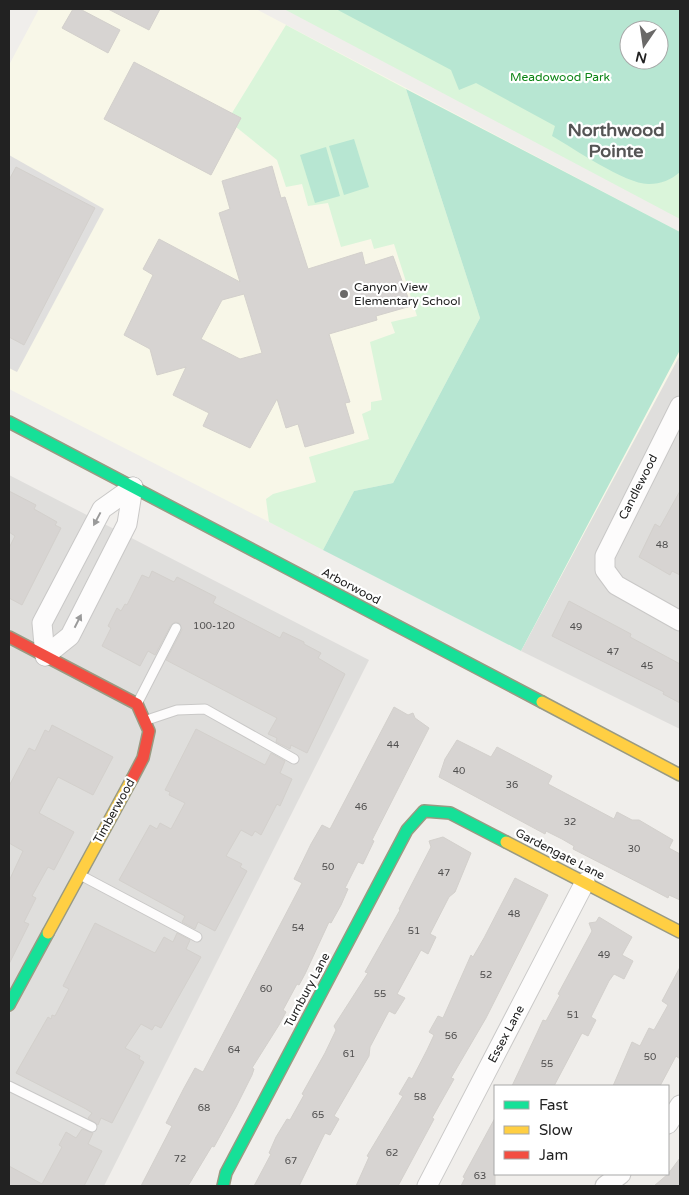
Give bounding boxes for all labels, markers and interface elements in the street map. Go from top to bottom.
north arrow [619,20,669,70]
text: N [634,48,649,67]
park label: Meadowood Park [510,70,610,84]
district label: Northwood Pointe [567,119,665,162]
place label: Canyon View Elementary School [354,280,461,308]
marker: Canyon View Elementary School [338,288,350,300]
street label: Candlewood [616,452,660,522]
one-way arrow [93,511,101,526]
house number: 48 [656,539,668,551]
street label: Arborwood [319,565,383,607]
one-way arrow [74,614,82,628]
house number: 100-120 [193,620,235,632]
house number: 49 [570,621,582,633]
house number: 47 [607,646,619,658]
house number: 45 [641,660,653,672]
house number: 44 [387,739,399,751]
house number: 40 [453,765,465,777]
street label: Timberwood [90,776,138,846]
house number: 36 [506,779,518,791]
house number: 46 [355,801,367,813]
house number: 32 [564,816,576,828]
street label: Gardengate Lane [513,825,607,883]
house number: 30 [628,843,640,855]
house number: 50 [322,861,334,873]
house number: 47 [438,867,450,879]
house number: 48 [508,908,520,920]
house number: 54 [292,922,304,934]
house number: 51 [408,925,420,937]
house number: 49 [598,949,610,961]
street label: Turnbury Lane [281,950,333,1030]
house number: 52 [480,969,492,981]
house number: 60 [260,983,272,995]
house number: 55 [374,988,386,1000]
street label: Essex Lane [485,1003,527,1065]
house number: 51 [567,1009,579,1021]
house number: 56 [445,1030,457,1042]
house number: 64 [228,1044,240,1056]
house number: 61 [343,1048,355,1060]
house number: 50 [644,1051,656,1063]
house number: 55 [541,1058,553,1070]
legend [494,1085,669,1175]
house number: 58 [414,1091,426,1103]
text: Fast [539,1096,569,1114]
house number: 68 [198,1102,210,1114]
house number: 65 [312,1109,324,1121]
text: Slow [539,1121,573,1139]
text: Jam [539,1146,568,1164]
house number: 62 [386,1147,398,1159]
house number: 72 [174,1153,186,1165]
house number: 67 [285,1155,297,1167]
house number: 63 [474,1170,486,1182]

